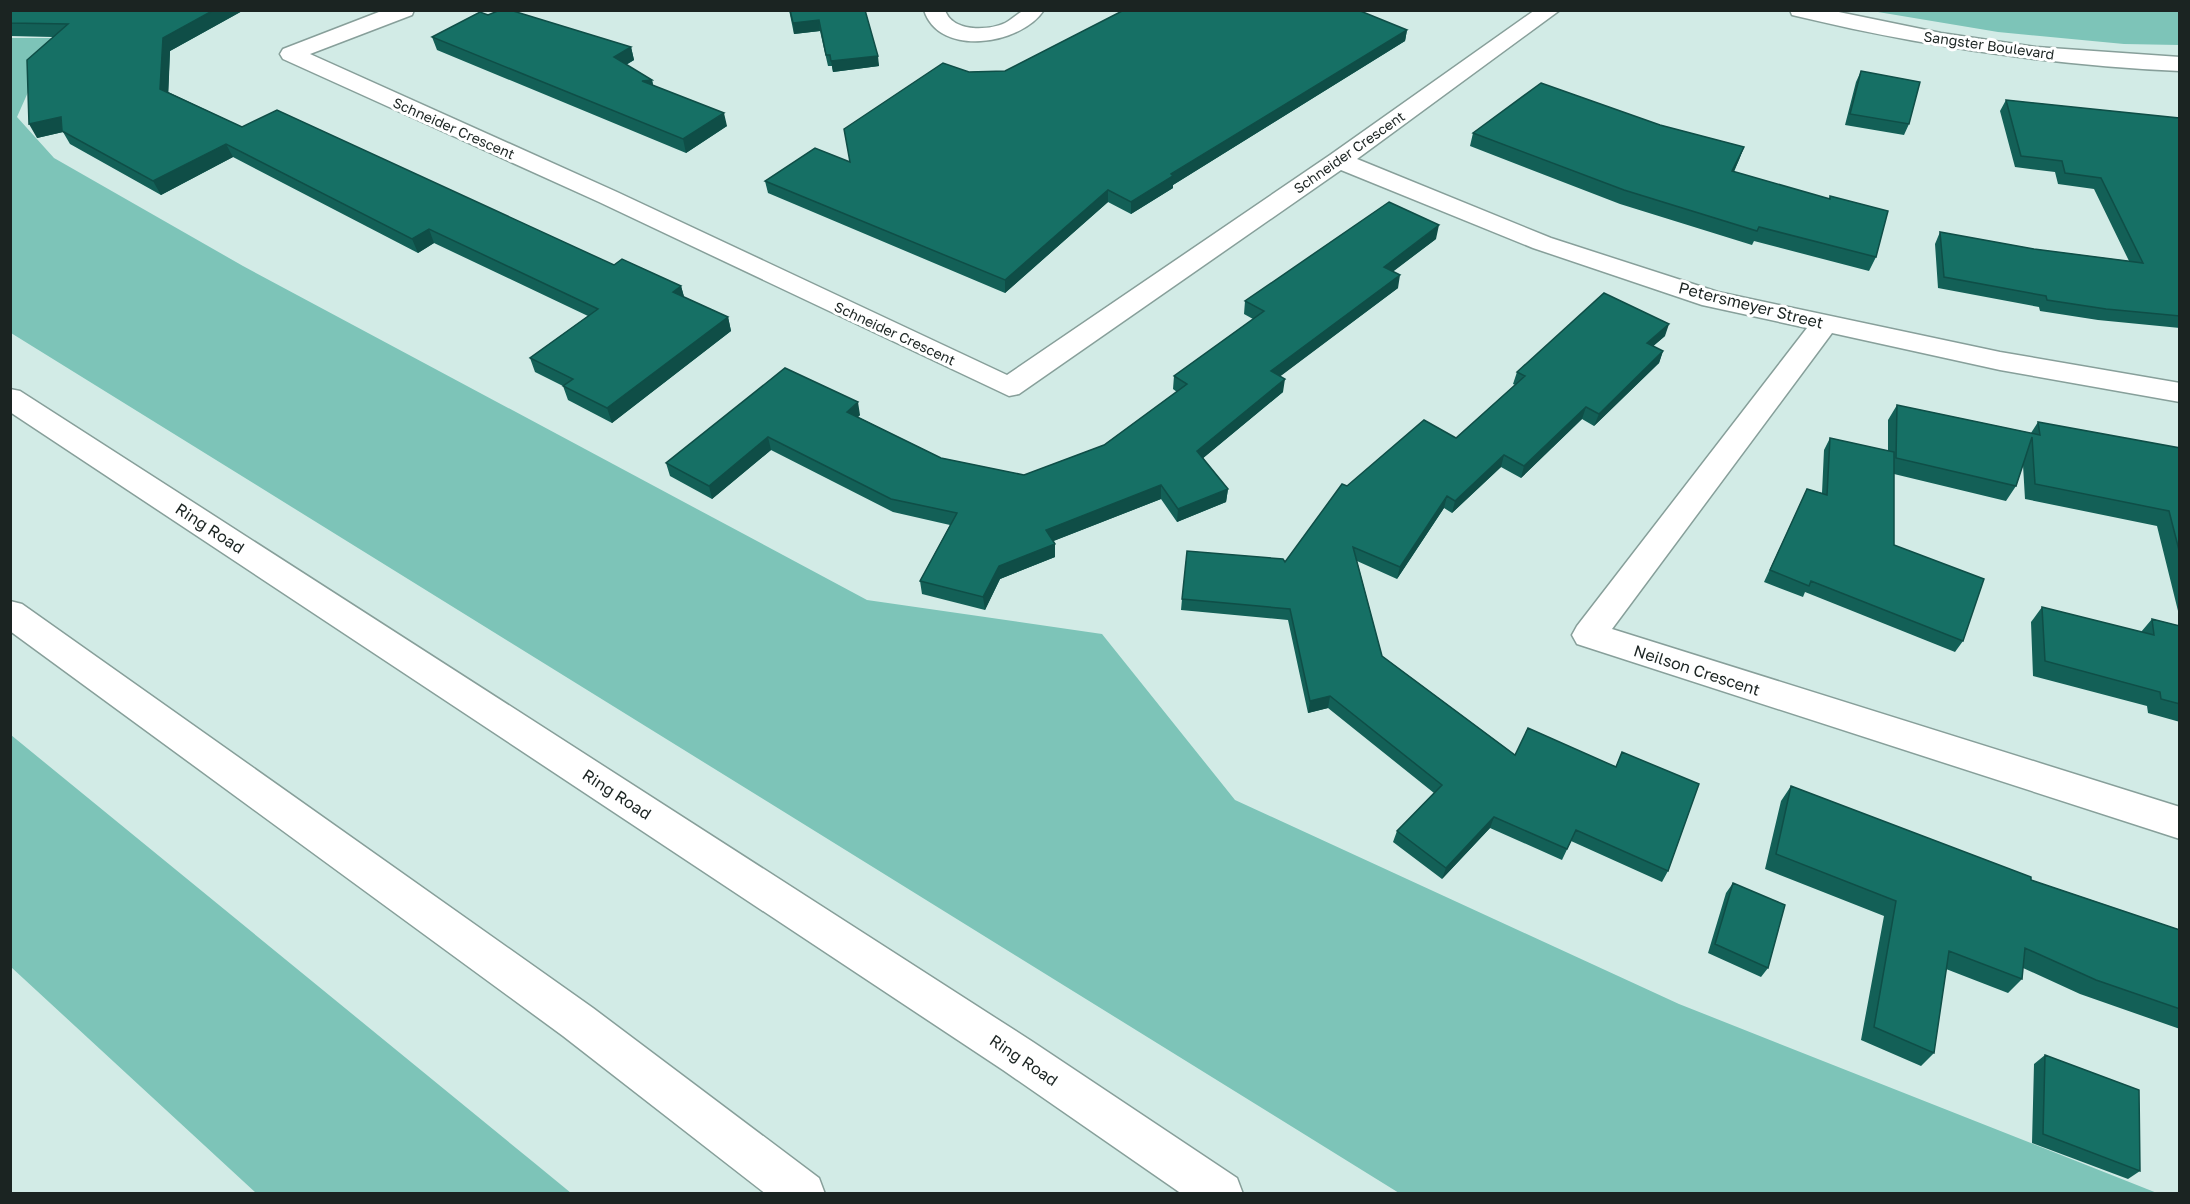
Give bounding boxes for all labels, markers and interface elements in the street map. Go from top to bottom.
street label: Sangster Boulevard [1923,27,2055,63]
street label: Schneider Crescent [390,93,518,163]
street label: Schneider Crescent [1290,107,1408,197]
street label: Petersmeyer Street [1676,277,1826,333]
street label: Schneider Crescent [832,297,958,369]
street label: Ring Road [172,498,248,558]
street label: Neilson Crescent [1631,640,1763,700]
street label: Ring Road [579,764,655,824]
street label: Ring Road [986,1030,1062,1090]

